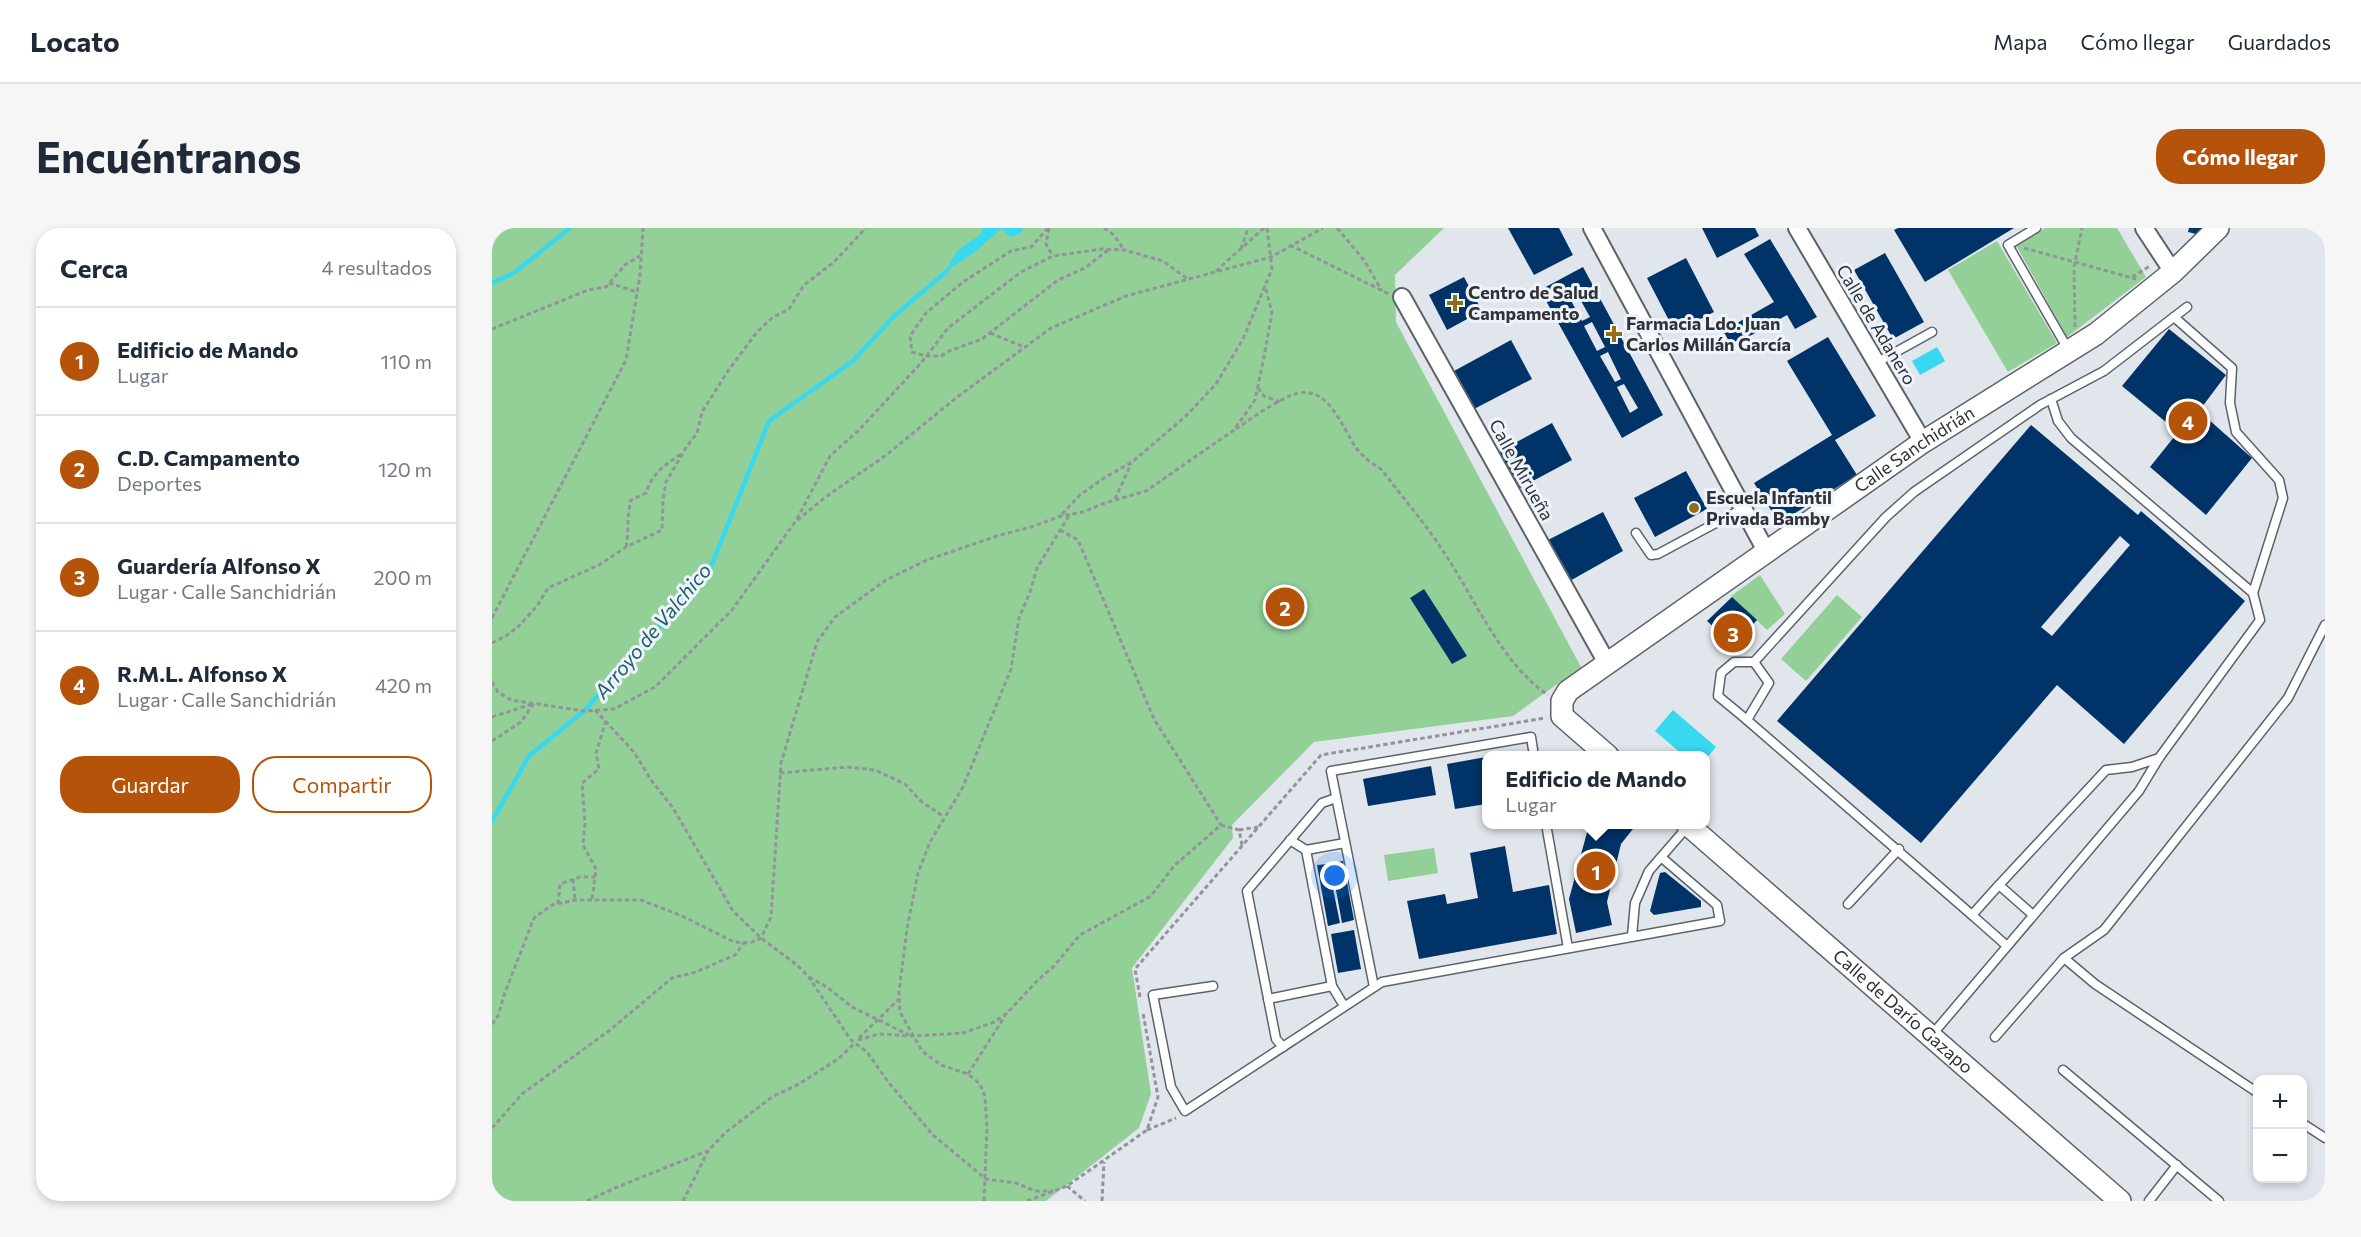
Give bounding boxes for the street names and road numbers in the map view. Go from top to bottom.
street label: Calle de Adanero [1832,260,1921,389]
street label: Calle Sanchidrián [1850,401,1978,497]
street label: Calle Mirueña [1485,415,1559,524]
street label: Calle de Darío Gazapo [1829,944,1978,1078]

